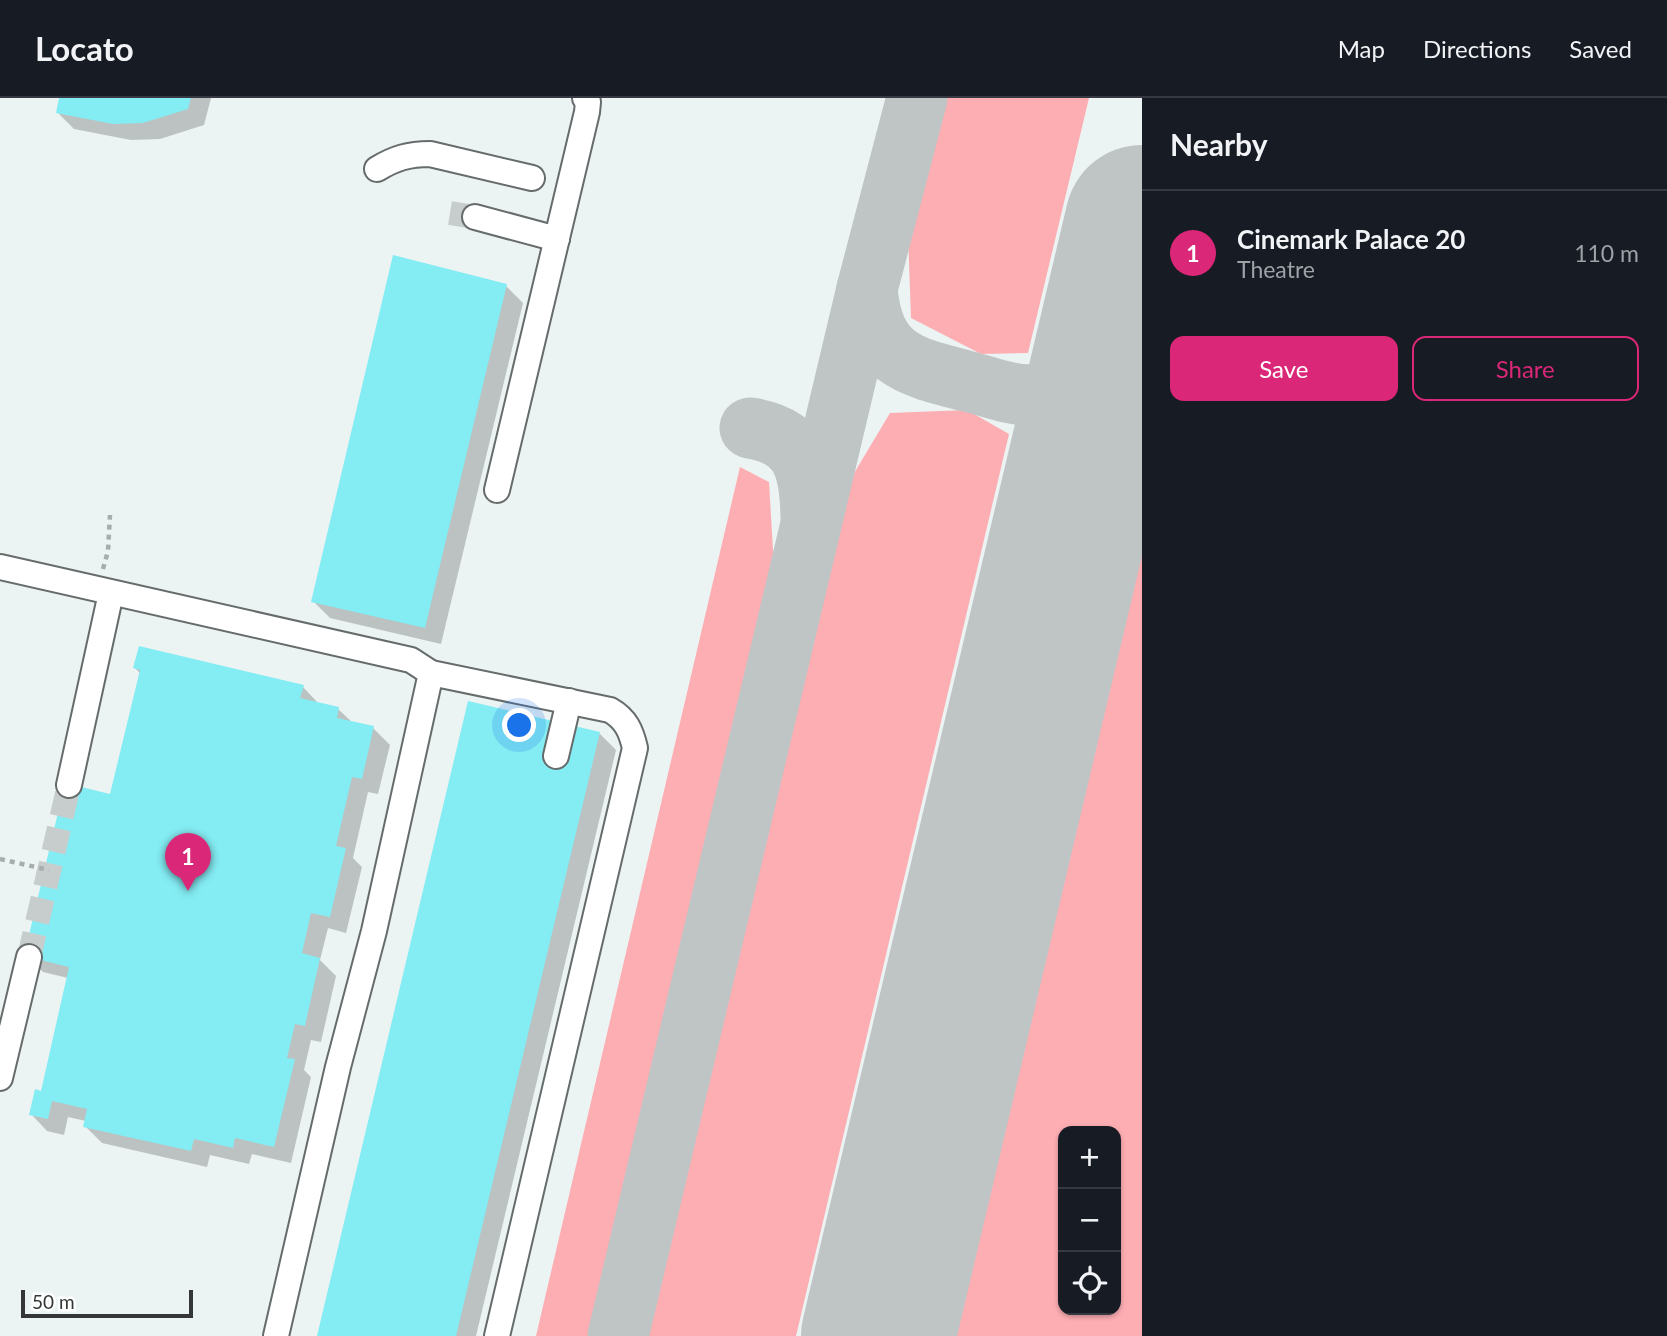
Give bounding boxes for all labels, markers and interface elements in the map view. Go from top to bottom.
text: Locato [35,28,134,68]
text: Map [1338,34,1385,63]
text: Directions [1423,34,1531,63]
text: Saved [1569,34,1632,63]
text: Nearby [1170,126,1268,162]
text: Cinemark Palace 20 [1237,223,1465,255]
text: 1 [1186,239,1200,267]
text: 110 m [1574,239,1639,267]
text: Theatre [1237,255,1315,283]
button: Save [1170,336,1398,401]
button: Share [1412,336,1639,401]
your location [502,708,536,742]
pin: 1 [165,833,211,891]
map controls [1058,1126,1121,1315]
button: + [1058,1126,1121,1189]
button: − [1058,1189,1121,1252]
button: locate [1058,1252,1121,1315]
scale bar [21,1287,192,1319]
text: 50 m [32,1290,75,1313]

